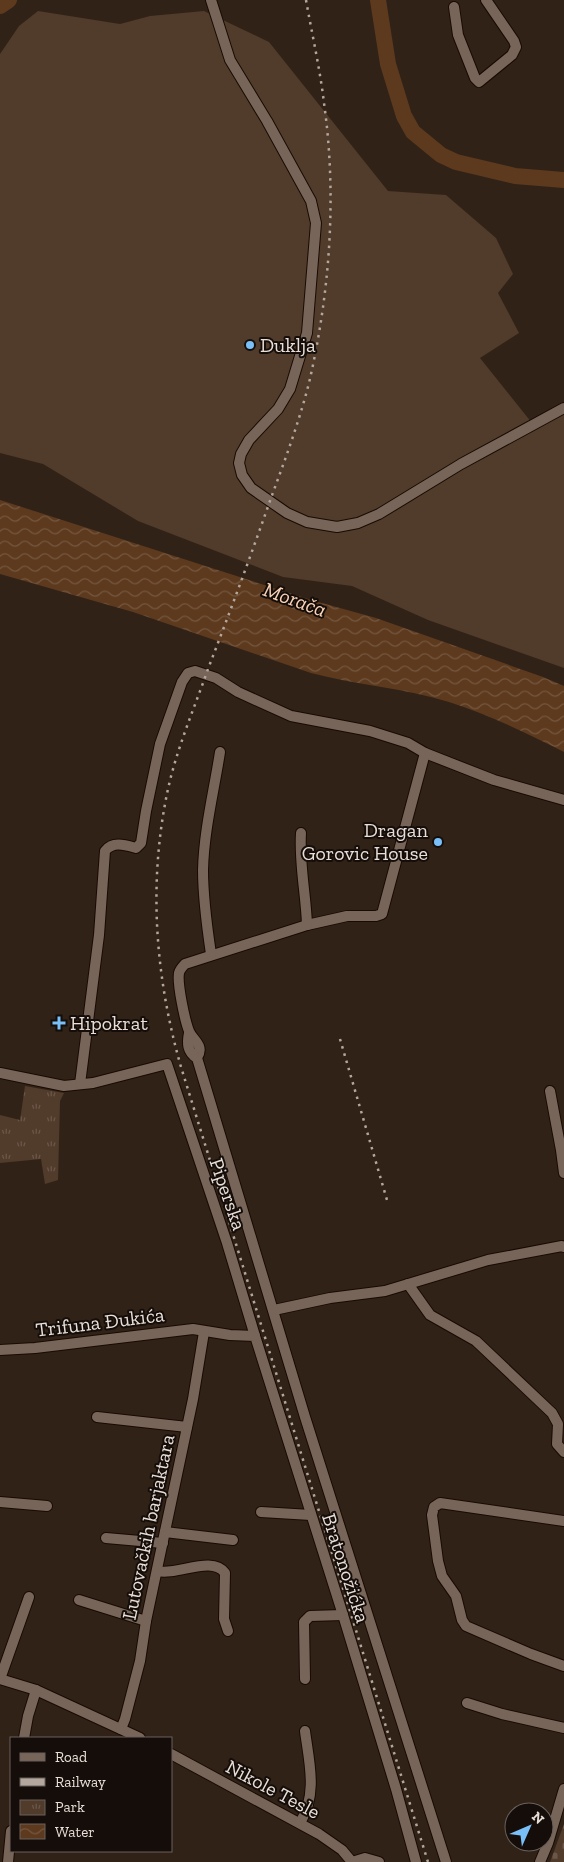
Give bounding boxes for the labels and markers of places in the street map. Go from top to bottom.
place label: Duklja [260,333,316,357]
marker: Duklja [244,339,256,351]
place label: Dragan Gorovic House [302,818,429,865]
marker: Dragan Gorovic House [432,836,444,848]
place label: Hipokrat [70,1011,148,1035]
marker: Hipokrat [52,1016,66,1030]

